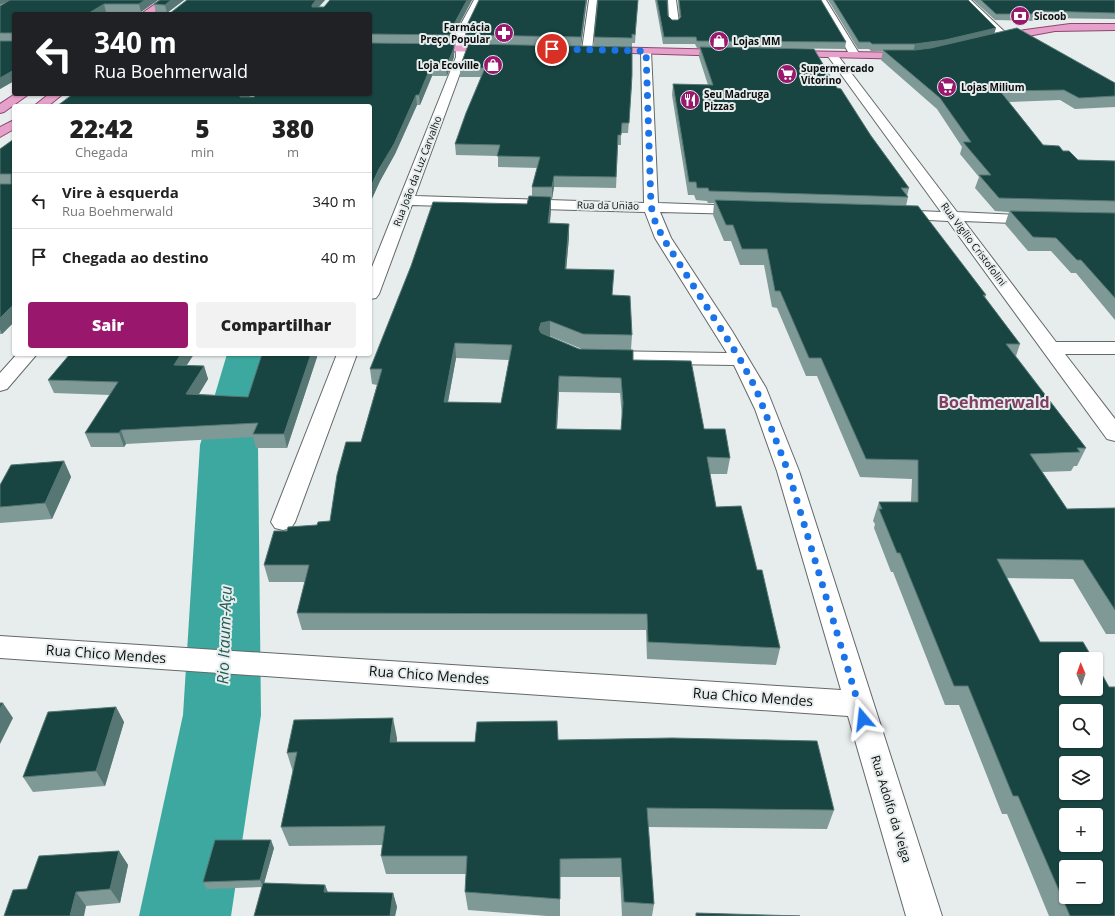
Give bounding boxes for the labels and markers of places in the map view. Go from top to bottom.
bank icon: Sicoob [1009,5,1031,27]
place label: Sicoob [1034,9,1066,23]
place label: Farmácia Preço Popular [420,20,490,46]
pharmacy icon: Farmácia Preço Popular [493,22,515,44]
shop icon: Lojas MM [708,30,730,52]
pin [535,32,569,66]
place label: Lojas MM [733,34,780,48]
shop icon: Loja Ecoville [482,54,504,76]
place label: Loja Ecoville [418,58,479,72]
place label: Supermercado Vitorino [801,61,874,87]
supermarket icon: Supermercado Vitorino [776,63,798,85]
supermarket icon: Lojas Milium [936,76,958,98]
place label: Lojas Milium [961,80,1025,94]
place label: Seu Madruga Pizzas [704,87,769,113]
restaurant icon: Seu Madruga Pizzas [679,89,701,111]

